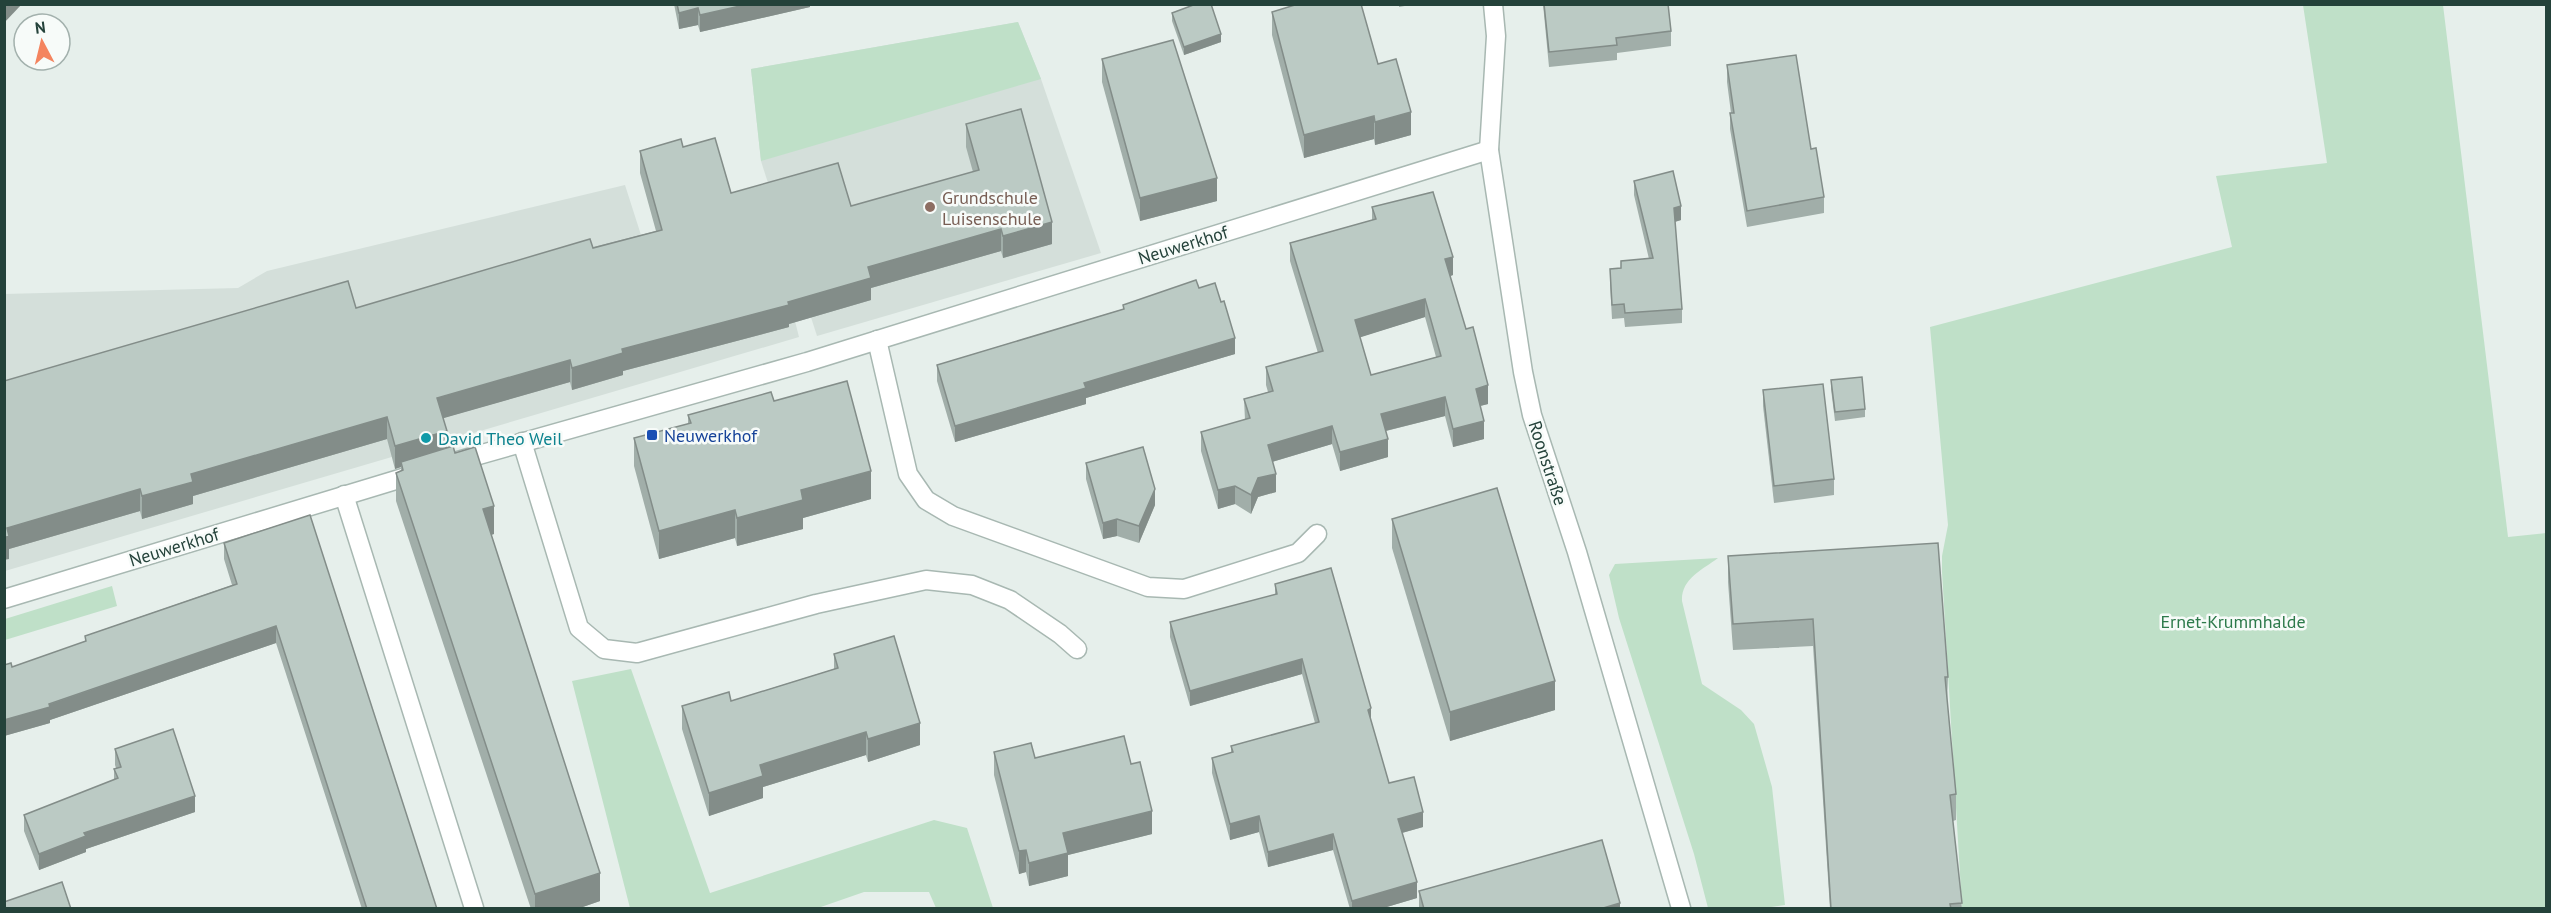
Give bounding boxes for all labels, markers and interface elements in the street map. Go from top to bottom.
north arrow [12,12,72,72]
text: N [34,17,47,38]
place label: Grundschule Luisenschule [942,186,1042,230]
marker: Grundschule Luisenschule [923,200,937,214]
street label: Neuwerkhof [1135,220,1232,270]
street label: Roonstraße [1524,418,1572,508]
place label: Neuwerkhof [664,424,758,447]
place label: David Theo Weil [438,427,563,450]
marker: Neuwerkhof [645,428,659,442]
marker: David Theo Weil [419,431,433,445]
street label: Neuwerkhof [126,522,223,572]
park label: Ernet-Krummhalde [2160,610,2306,633]

